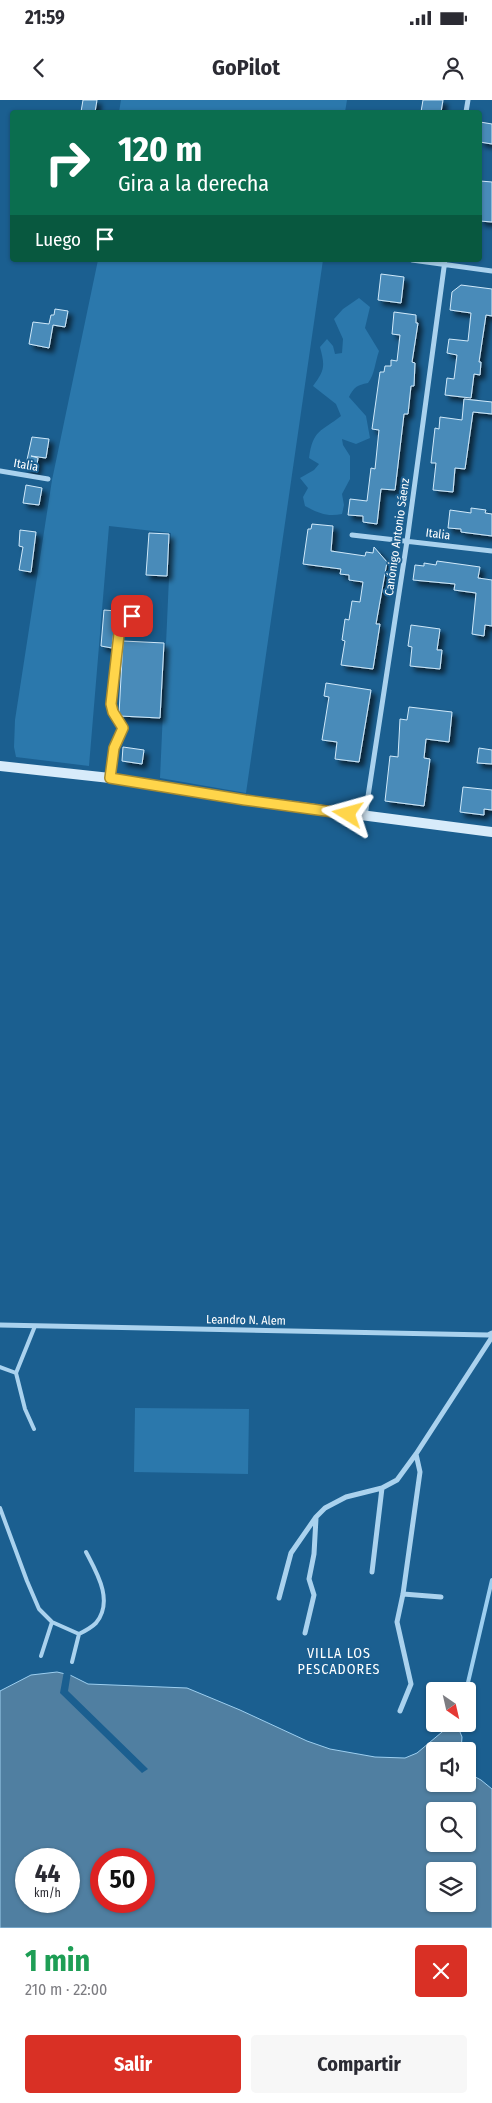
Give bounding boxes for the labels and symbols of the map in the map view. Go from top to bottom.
street label: Italia [13,456,40,474]
street label: Canónigo Antonio Sáenz [382,477,412,597]
street label: Italia [425,526,451,542]
pin [111,595,153,637]
position arrow [321,787,373,839]
street label: Leandro N. Alem [206,1312,286,1328]
district label: VILLA LOS PESCADORES [297,1645,381,1678]
north arrow [426,1682,476,1732]
speed limit sign: 50 [90,1848,155,1913]

